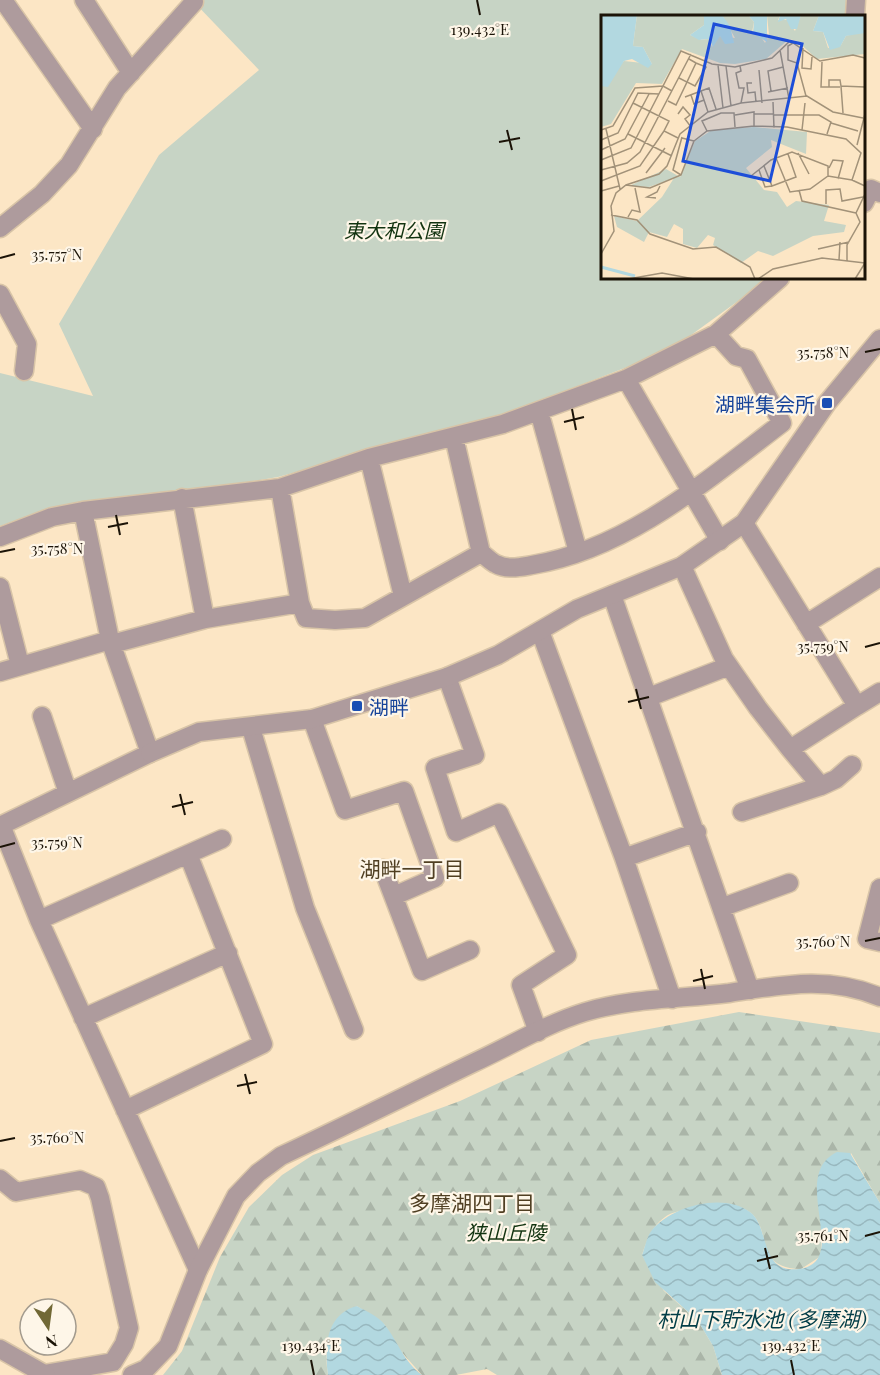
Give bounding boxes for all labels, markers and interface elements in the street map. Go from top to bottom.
inset map [601,15,865,279]
text: 139.432°E [451,19,509,39]
park label: 東大和公園 [344,216,447,243]
text: 35.757°N [32,244,83,264]
text: 35.758°N [797,342,850,362]
place label: 湖畔集会所 [715,390,815,417]
marker: 湖畔集会所 [820,396,834,410]
text: 35.758°N [31,538,84,558]
text: 35.759°N [797,636,849,656]
place label: 湖畔 [369,693,409,720]
marker: 湖畔 [350,699,364,713]
text: 35.759°N [31,832,83,852]
district label: 湖畔一丁目 [360,854,465,882]
text: 35.760°N [796,931,851,951]
text: 35.760°N [30,1127,85,1147]
district label: 多摩湖四丁目 [409,1188,535,1216]
park label: 狭山丘陵 [466,1218,549,1245]
text: 35.761°N [797,1225,849,1245]
north arrow [18,1297,78,1357]
water label: 村山下貯水池 (多摩湖) [657,1304,867,1332]
text: N [43,1331,59,1354]
text: 139.434°E [282,1335,340,1355]
text: 139.432°E [762,1335,820,1355]

